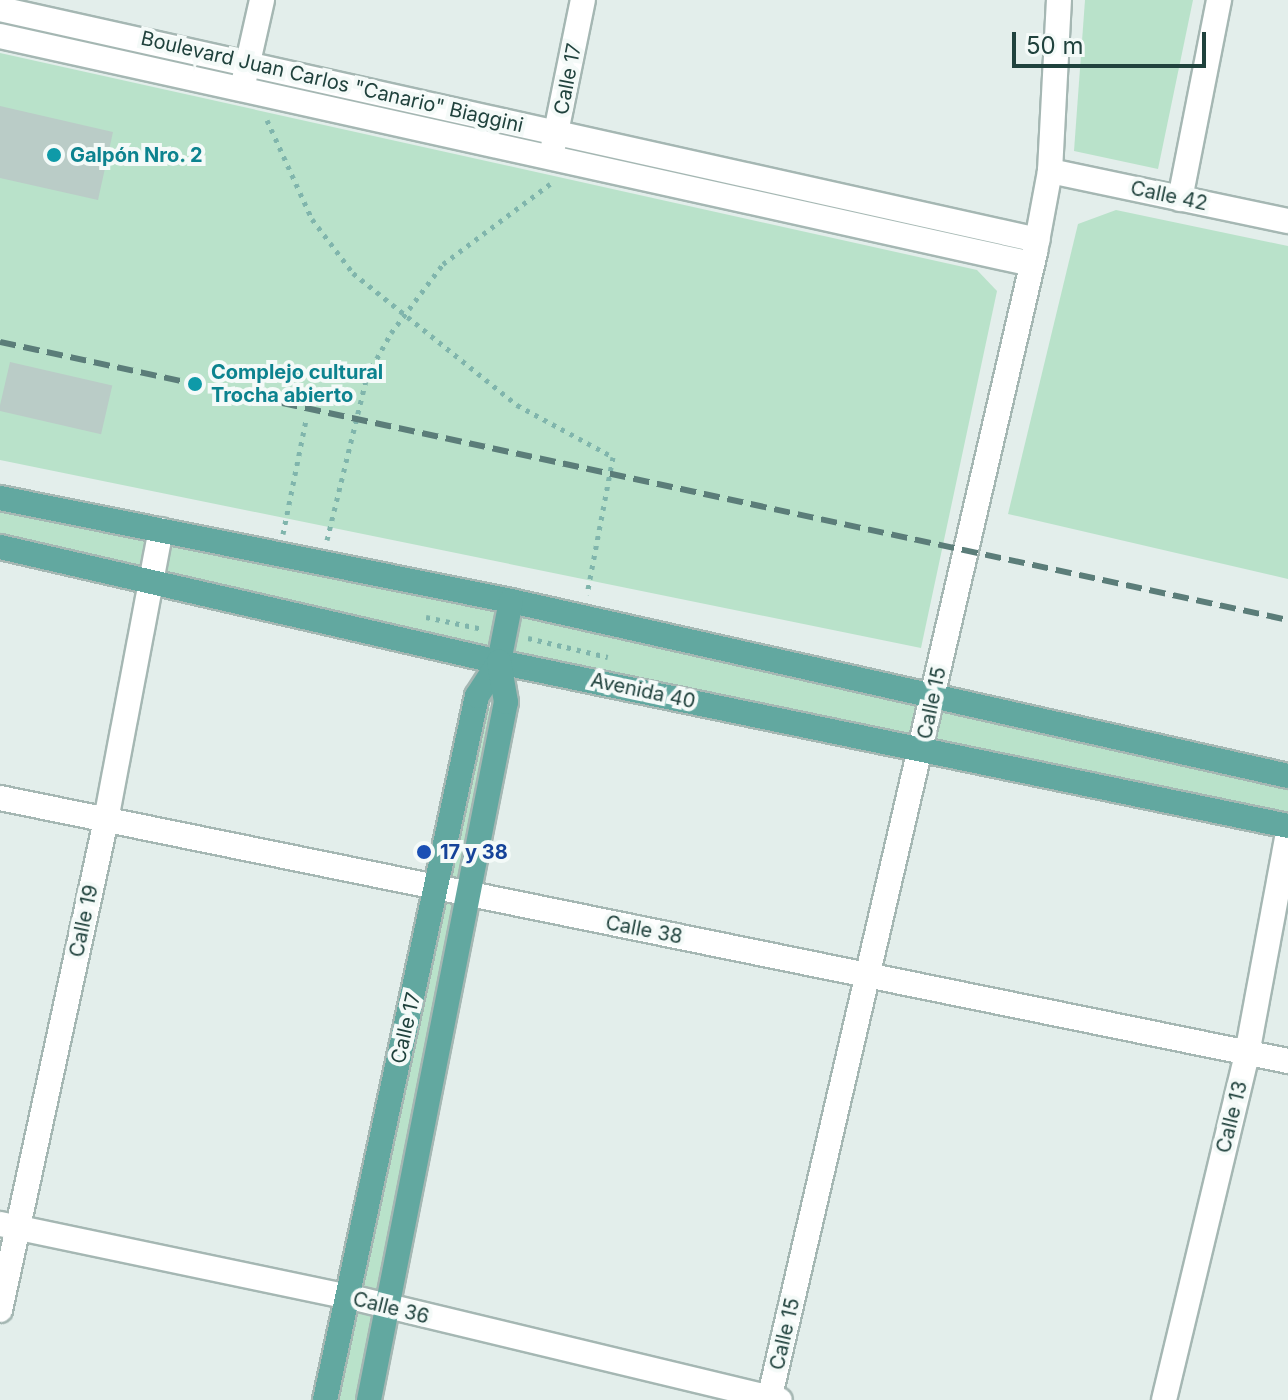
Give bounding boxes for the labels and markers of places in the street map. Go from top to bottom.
place label: Galpón Nro. 2 [70,143,203,167]
marker: Galpón Nro. 2 [45,146,63,164]
place label: Complejo cultural Trocha abierto [211,360,383,407]
marker: Complejo cultural Trocha abierto [186,375,204,393]
place label: 17 y 38 [440,840,508,864]
marker: 17 y 38 [415,843,433,861]

